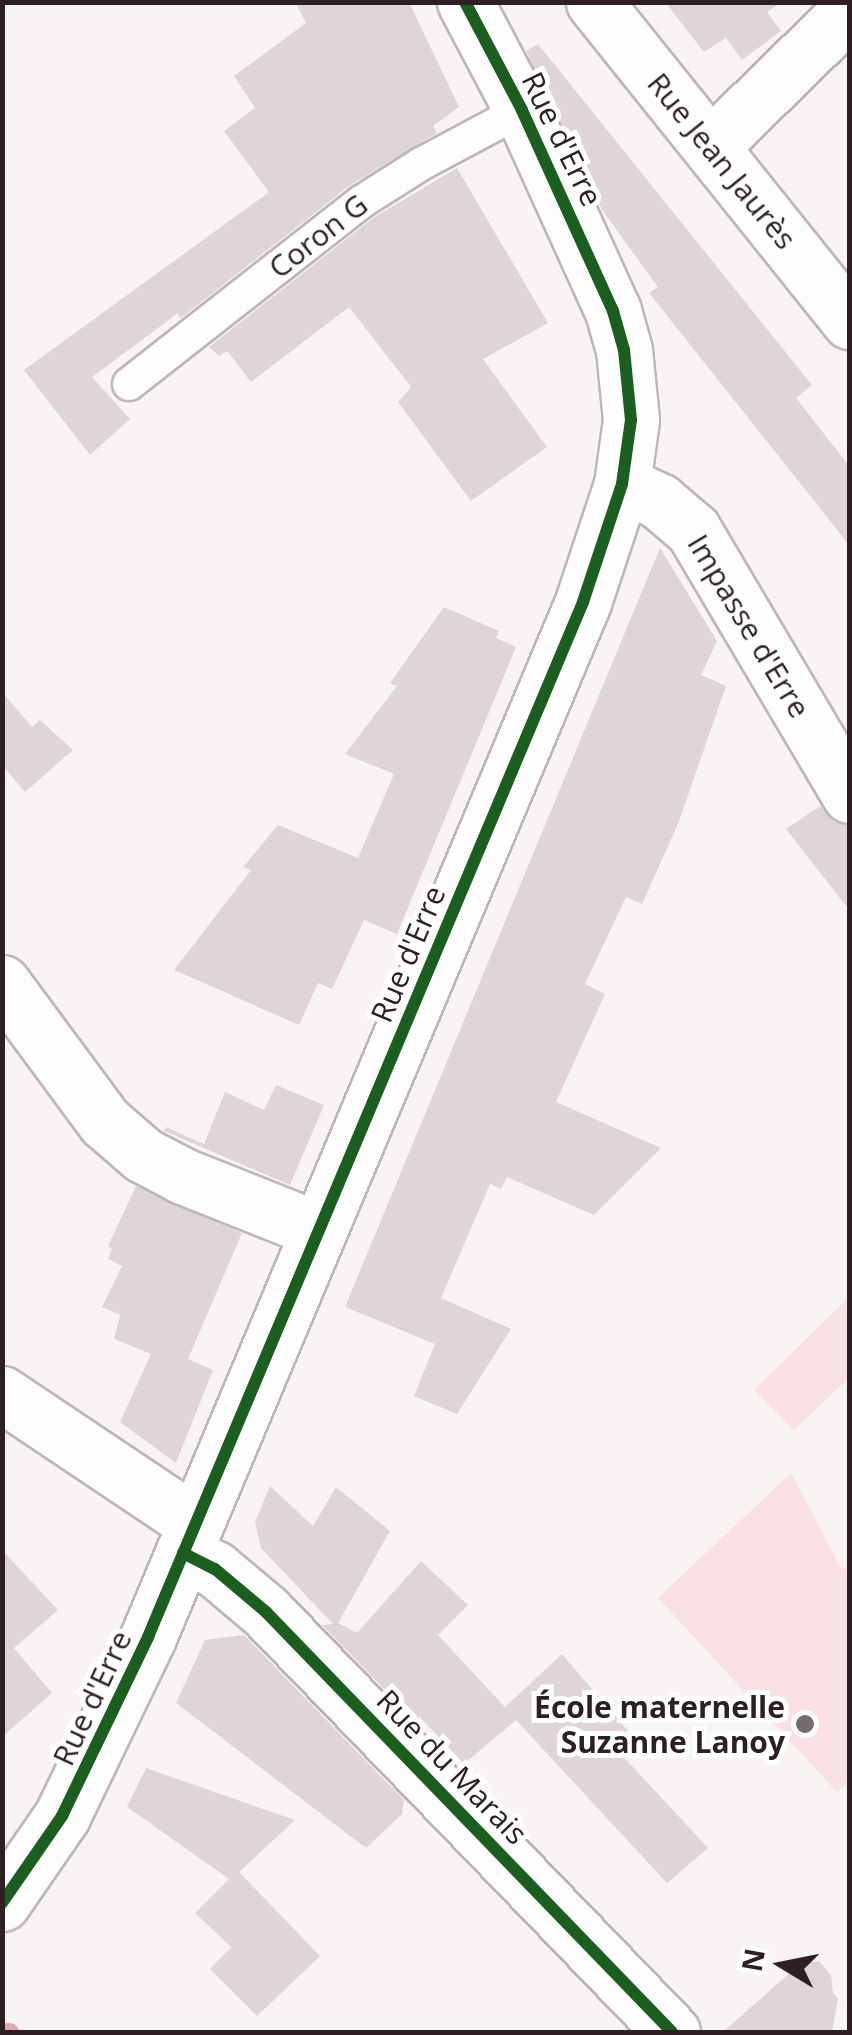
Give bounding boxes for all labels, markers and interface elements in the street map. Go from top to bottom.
street label: Rue d'Erre [514,66,610,212]
street label: Rue Jean Jaurès [640,66,804,256]
street label: Coron G [262,186,374,286]
street label: Impasse d'Erre [680,528,818,724]
street label: Rue d'Erre [363,880,453,1028]
street label: Rue d'Erre [45,1625,139,1771]
street label: Rue du Marais [369,1682,535,1852]
place label: École maternelle Suzanne Lanoy [534,1689,785,1760]
marker: École maternelle Suzanne Lanoy [794,1713,816,1735]
north arrow [732,1915,832,2015]
text: N [732,1945,773,1974]

